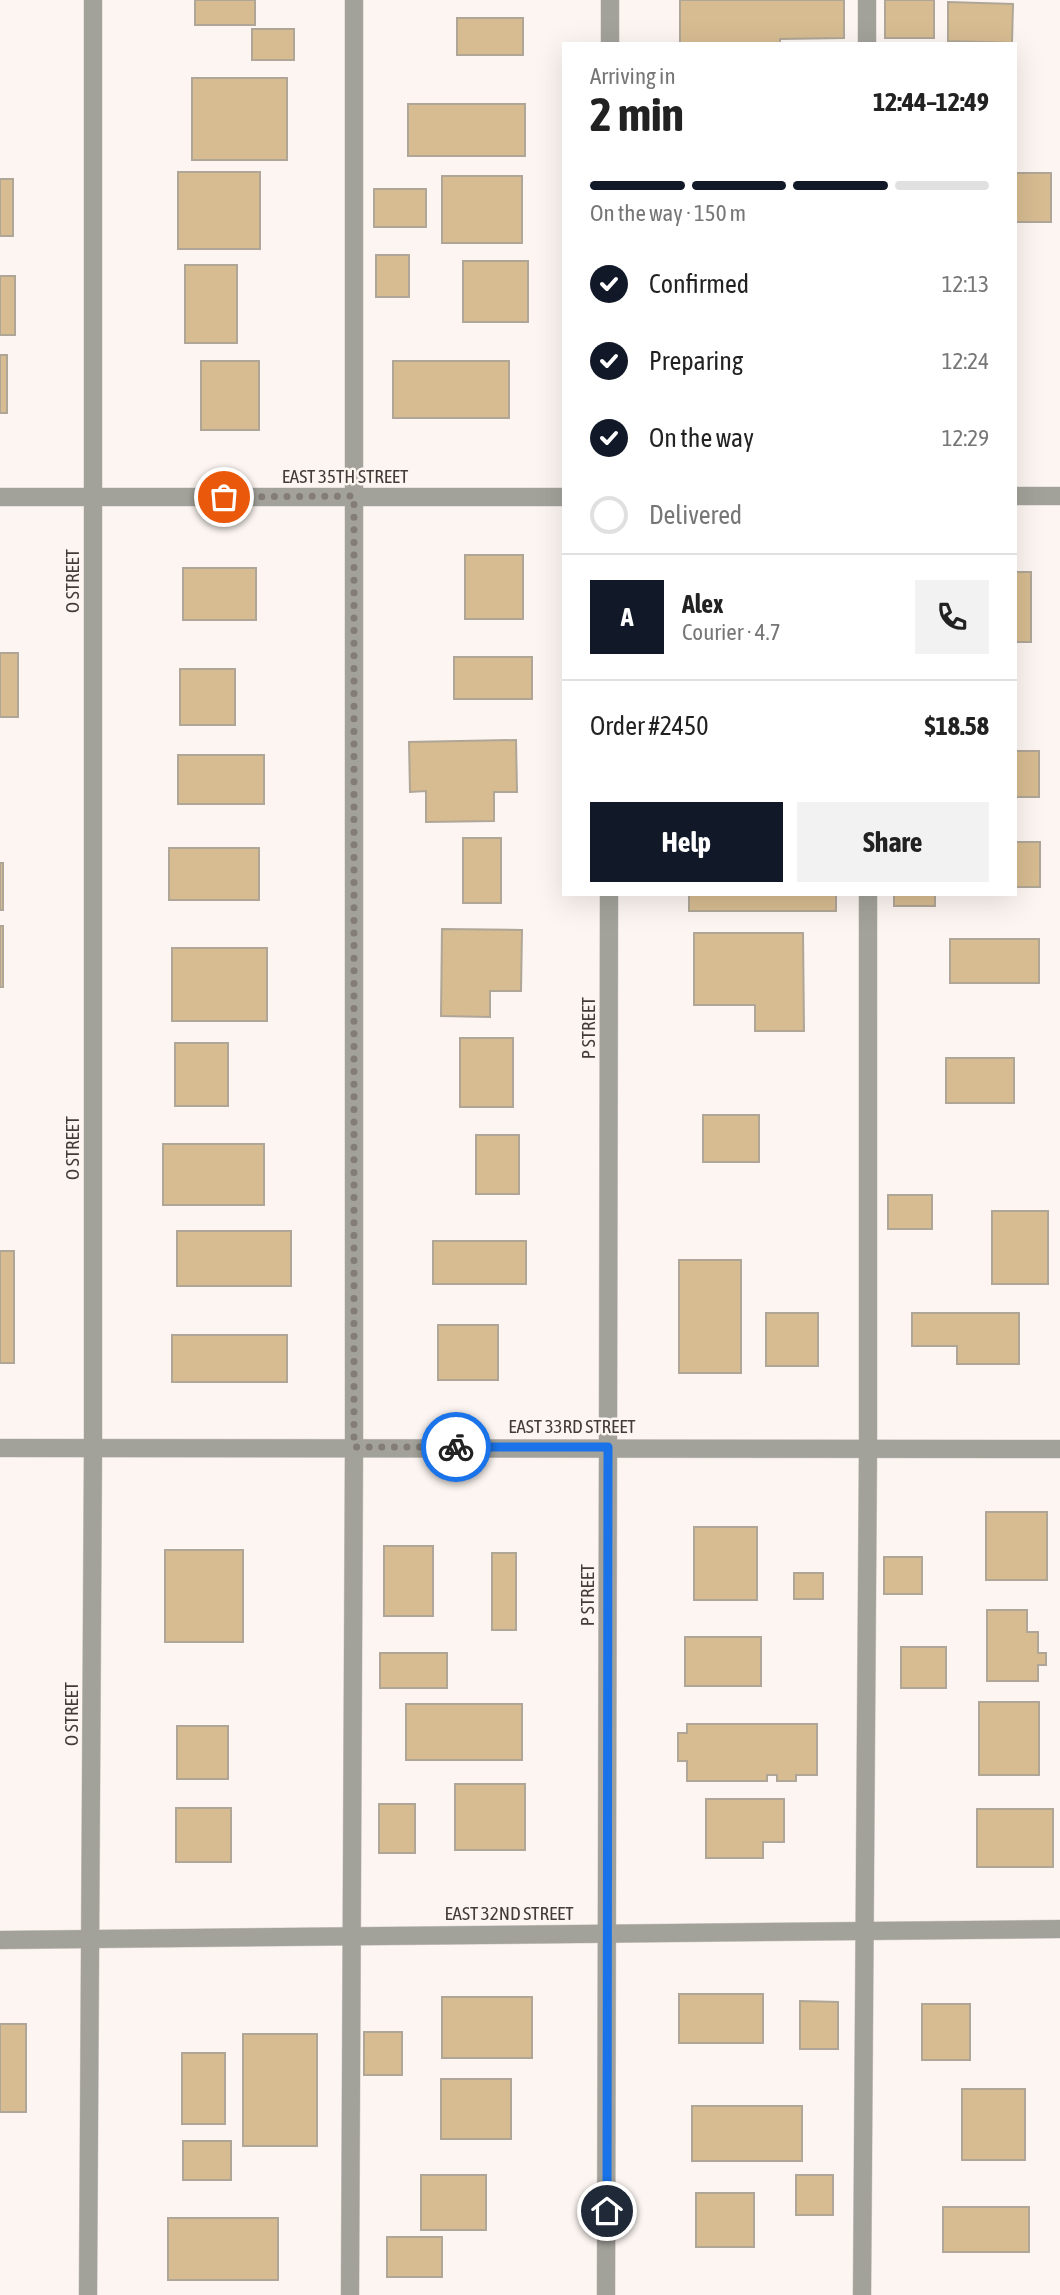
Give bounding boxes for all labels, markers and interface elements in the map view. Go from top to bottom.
text: Arriving in [590,63,676,89]
text: 12:44–12:49 [873,87,989,117]
text: 2 min [590,88,684,141]
text: On the way · 150 m [590,200,746,226]
icon: check [590,265,628,303]
text: Confirmed [649,269,749,299]
text: 12:13 [942,271,989,297]
icon: check [590,342,628,380]
text: Preparing [649,346,743,376]
text: 12:24 [942,348,989,374]
icon: check [590,419,628,457]
text: On the way [649,423,754,453]
text: 12:29 [942,425,989,451]
street label: EAST 35TH STREET [282,465,409,487]
pin [194,467,254,527]
icon: bag [205,478,243,516]
text: Delivered [649,500,742,530]
street label: O STREET [61,548,83,613]
button: phone [915,580,989,654]
text: Alex [682,589,723,619]
text: A [621,602,633,632]
text: Courier · 4.7 [682,619,781,645]
text: Order #2450 [590,711,709,741]
text: $18.58 [925,711,989,741]
button: Help [590,802,783,882]
button: Share [797,802,989,882]
street label: P STREET [577,996,599,1059]
street label: O STREET [61,1115,83,1180]
courier [421,1412,491,1482]
street label: EAST 33RD STREET [508,1415,636,1437]
icon: bike [437,1428,475,1466]
street label: P STREET [576,1563,598,1626]
street label: O STREET [60,1681,82,1746]
street label: EAST 32ND STREET [445,1902,574,1924]
pin [577,2181,637,2241]
icon: home [588,2192,626,2230]

